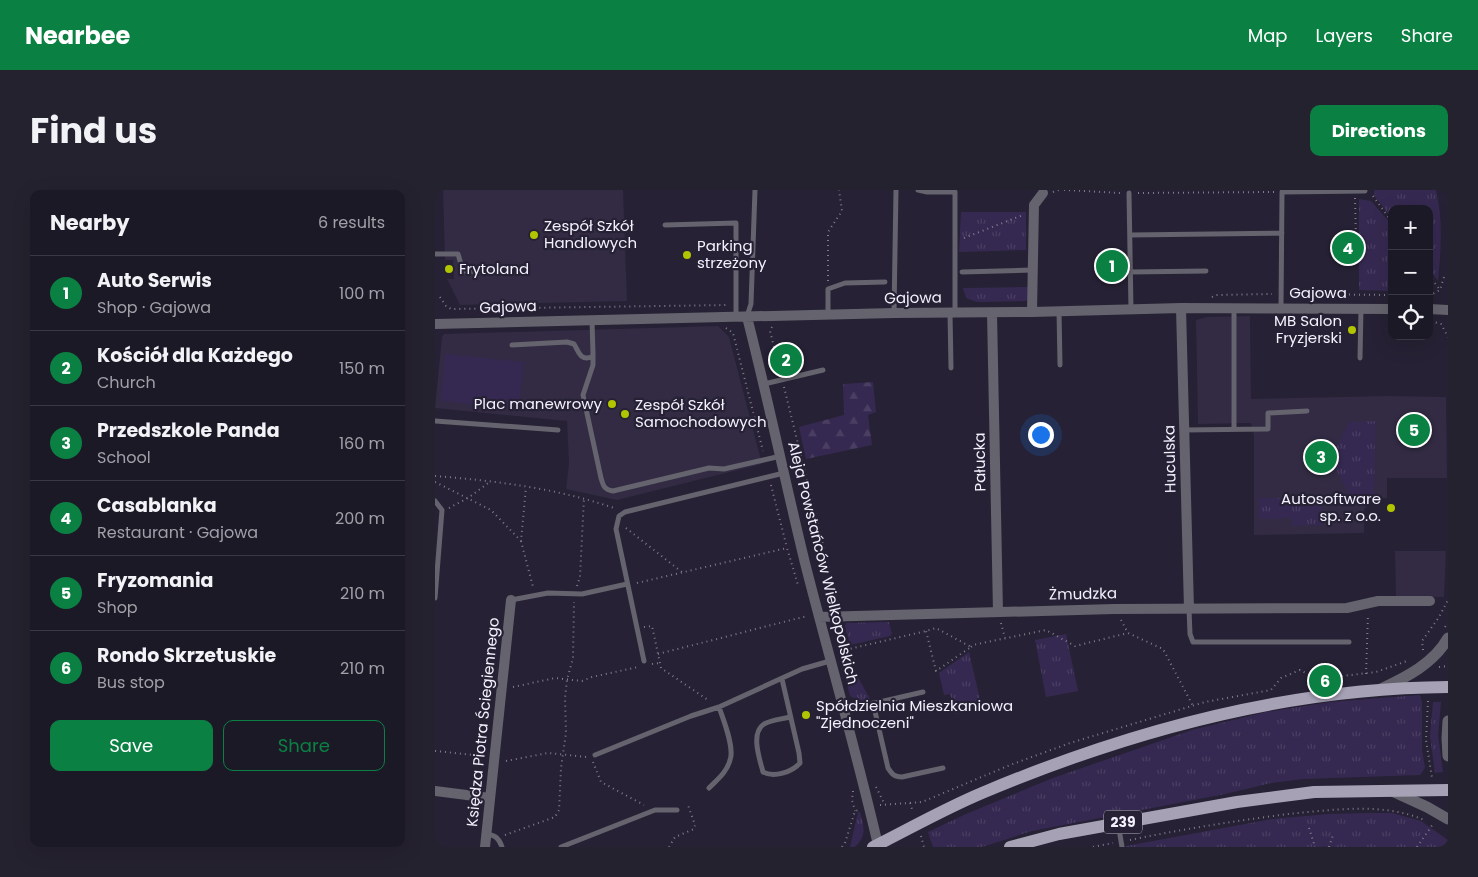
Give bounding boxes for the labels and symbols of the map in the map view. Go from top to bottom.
place label: Zespół Szkół Handlowych [544,215,637,253]
marker: Zespół Szkół Handlowych [528,229,540,241]
pin: 4 [1332,229,1364,267]
place label: Parking strzeżony [697,235,767,273]
pin: 1 [1096,247,1128,285]
marker: Parking strzeżony [681,249,693,261]
place label: Frytoland [459,258,529,279]
marker: Frytoland [443,263,455,275]
street label: Gajowa [1289,282,1347,303]
street label: Gajowa [884,286,942,309]
street label: Gajowa [479,295,537,318]
place label: MB Salon Fryzjerski [1274,310,1342,348]
marker: MB Salon Fryzjerski [1346,324,1358,336]
pin: 2 [770,341,802,379]
place label: Plac manewrowy [474,393,603,414]
place label: Zespół Szkół Samochodowych [635,394,767,432]
marker: Plac manewrowy [606,398,618,410]
marker: Zespół Szkół Samochodowych [619,408,631,420]
pin: 5 [1398,411,1430,449]
your location [1028,422,1054,448]
street label: Huculska [1158,425,1181,493]
street label: Pałucka [968,432,991,492]
pin: 3 [1305,438,1337,476]
street label: Aleja Powstańców Wielkopolskich [783,439,864,687]
place label: Autosoftware sp. z o.o. [1281,488,1381,526]
marker: Autosoftware sp. z o.o. [1385,502,1397,514]
street label: Żmudzka [1049,582,1117,605]
street label: Księdza Piotra Ściegiennego [461,616,504,828]
pin: 6 [1309,662,1341,700]
place label: Spółdzielnia Mieszkaniowa "Zjednoczeni" [816,695,1013,733]
marker: Spółdzielnia Mieszkaniowa "Zjednoczeni" [800,709,812,721]
road number: 239 [1104,810,1142,834]

